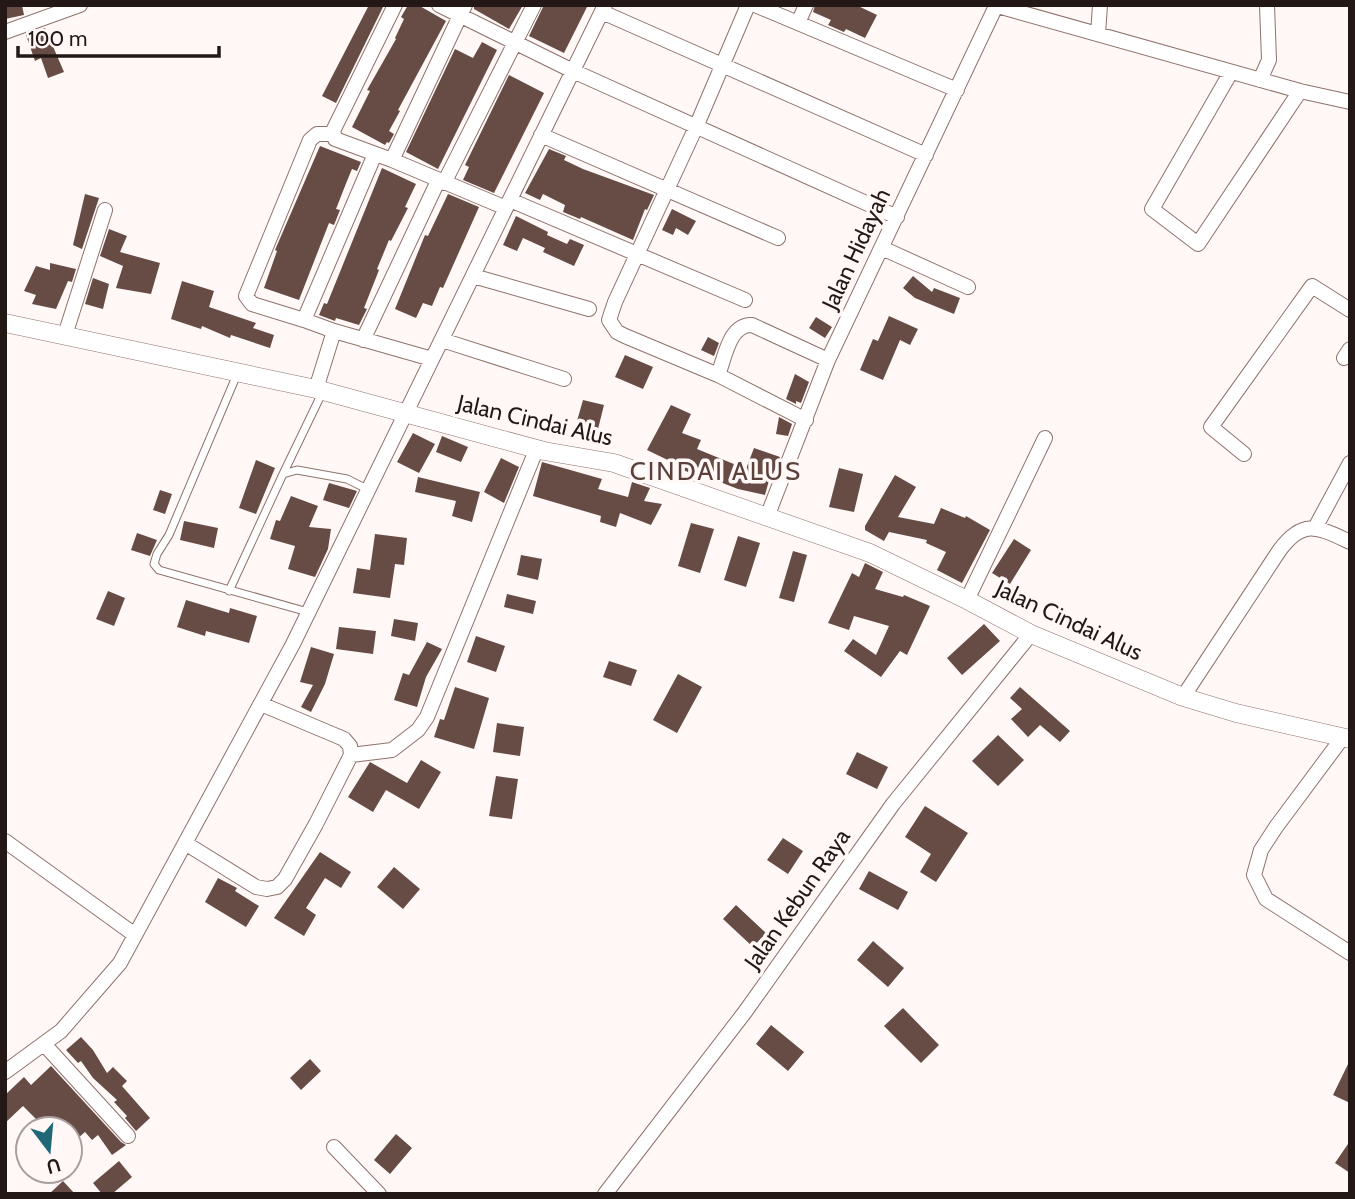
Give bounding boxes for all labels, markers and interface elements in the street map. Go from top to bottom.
scale bar [18,14,219,58]
text: 100 m [28,26,87,51]
street label: Jalan Hidayah [815,184,896,315]
street label: Jalan Cindai Alus [454,388,615,451]
district label: CINDAI ALUS [630,455,802,487]
street label: Jalan Cindai Alus [990,573,1147,666]
street label: Jalan Kebun Raya [738,823,856,975]
north arrow [14,1115,84,1185]
text: U [44,1153,63,1179]

